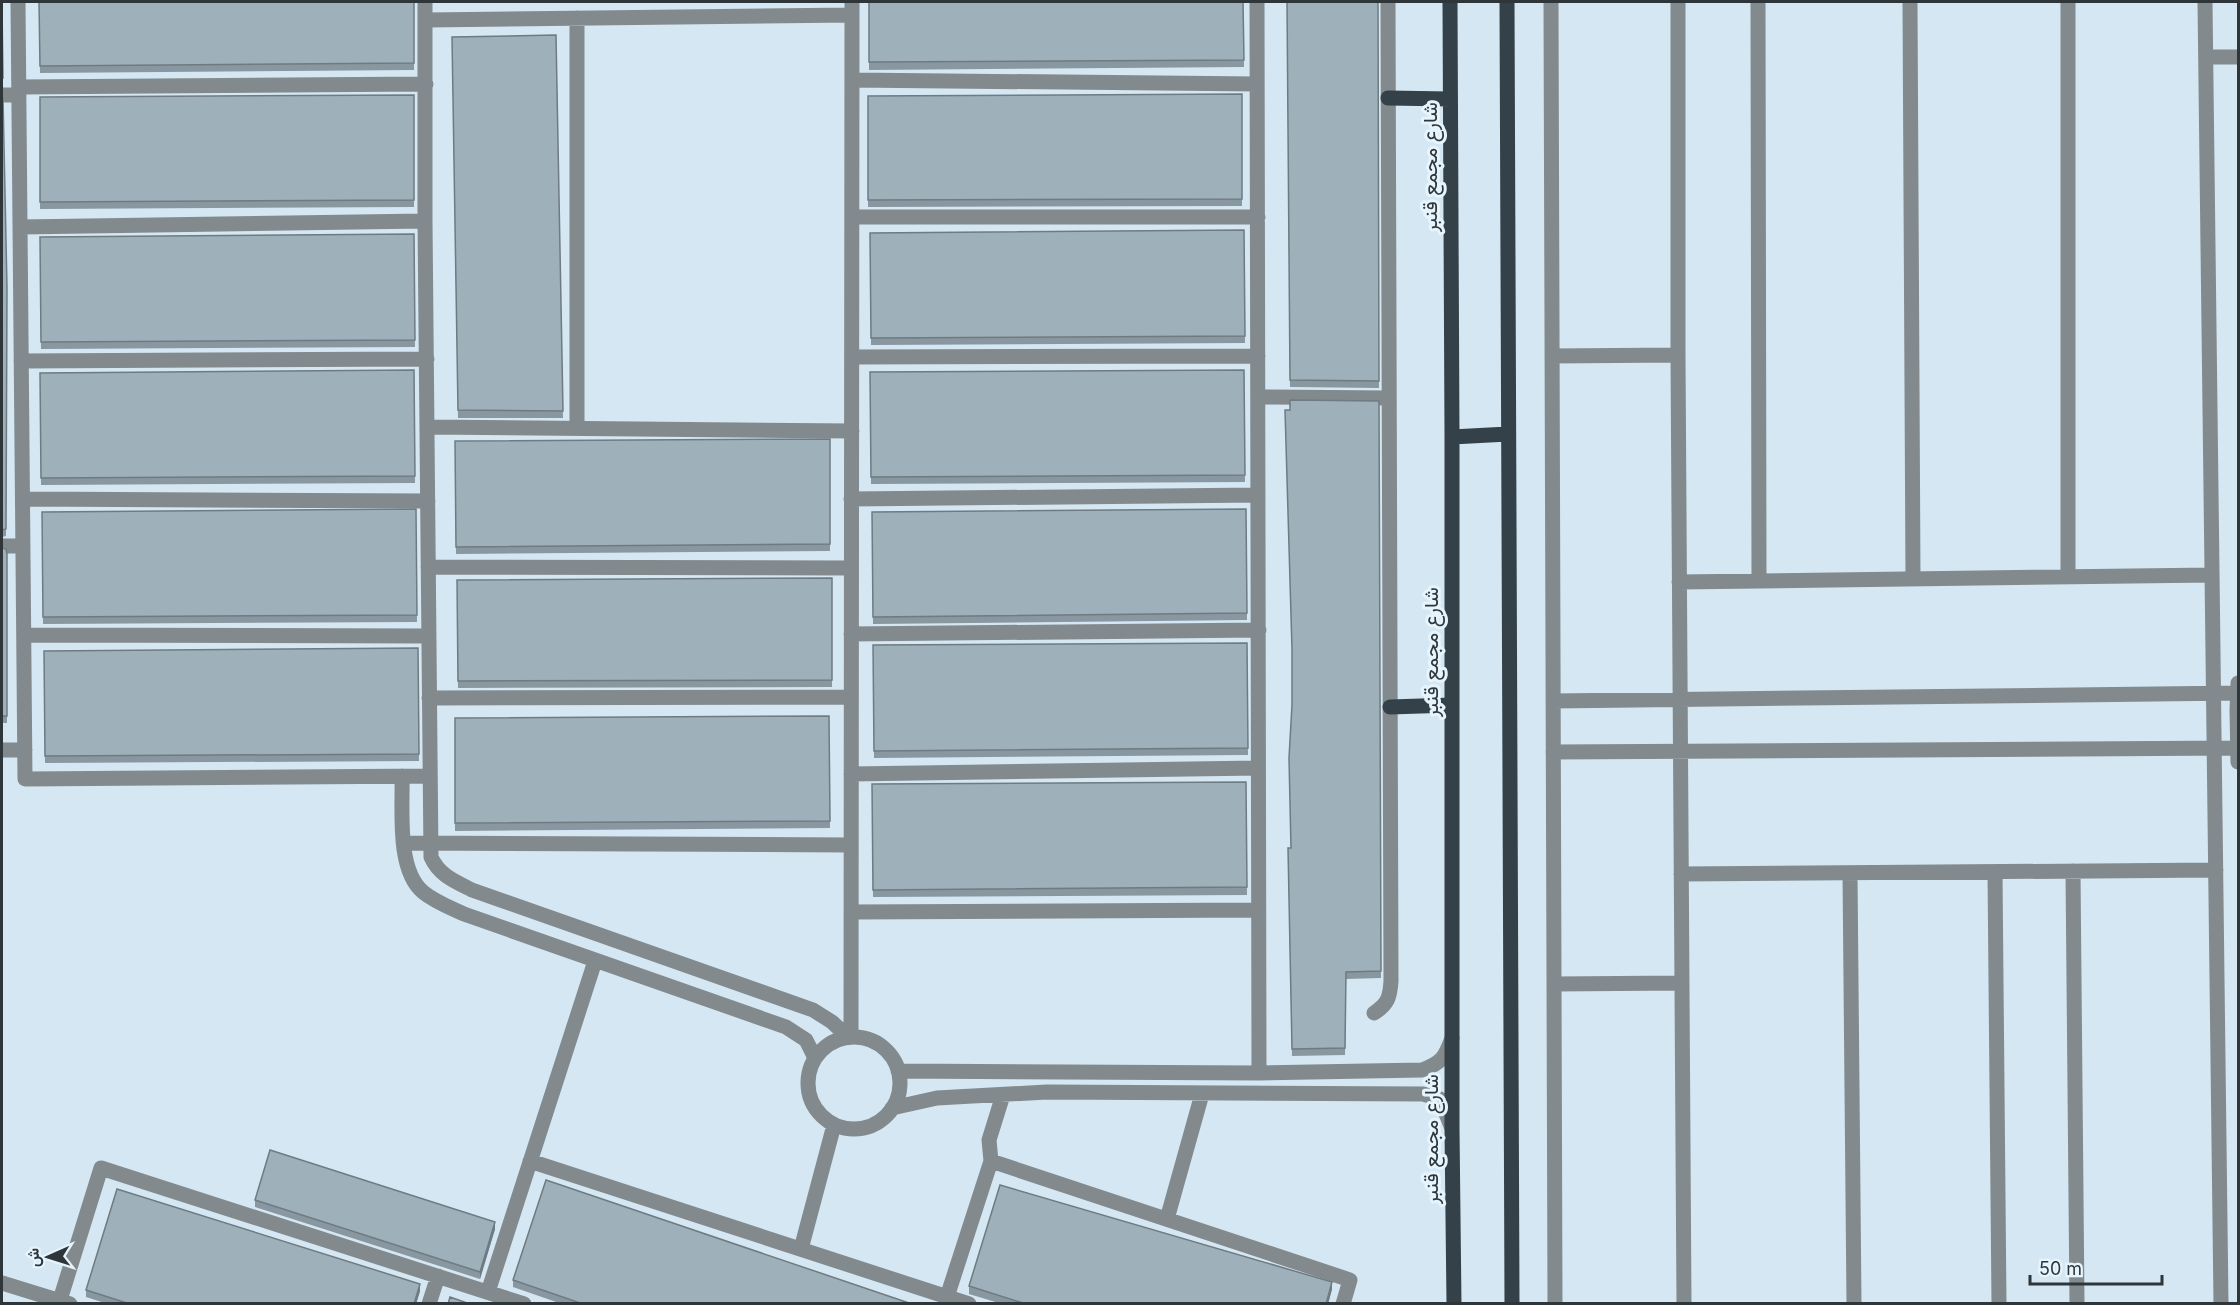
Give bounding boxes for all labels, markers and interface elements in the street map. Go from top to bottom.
street label: شارع مجمع قنبر [1418,102,1444,233]
street label: شارع مجمع قنبر [1419,587,1445,718]
street label: شارع مجمع قنبر [1419,1074,1445,1205]
north arrow [18,1227,78,1287]
text: ش [23,1248,44,1268]
scale bar [2030,1248,2162,1286]
text: 50 m [2039,1258,2082,1279]

